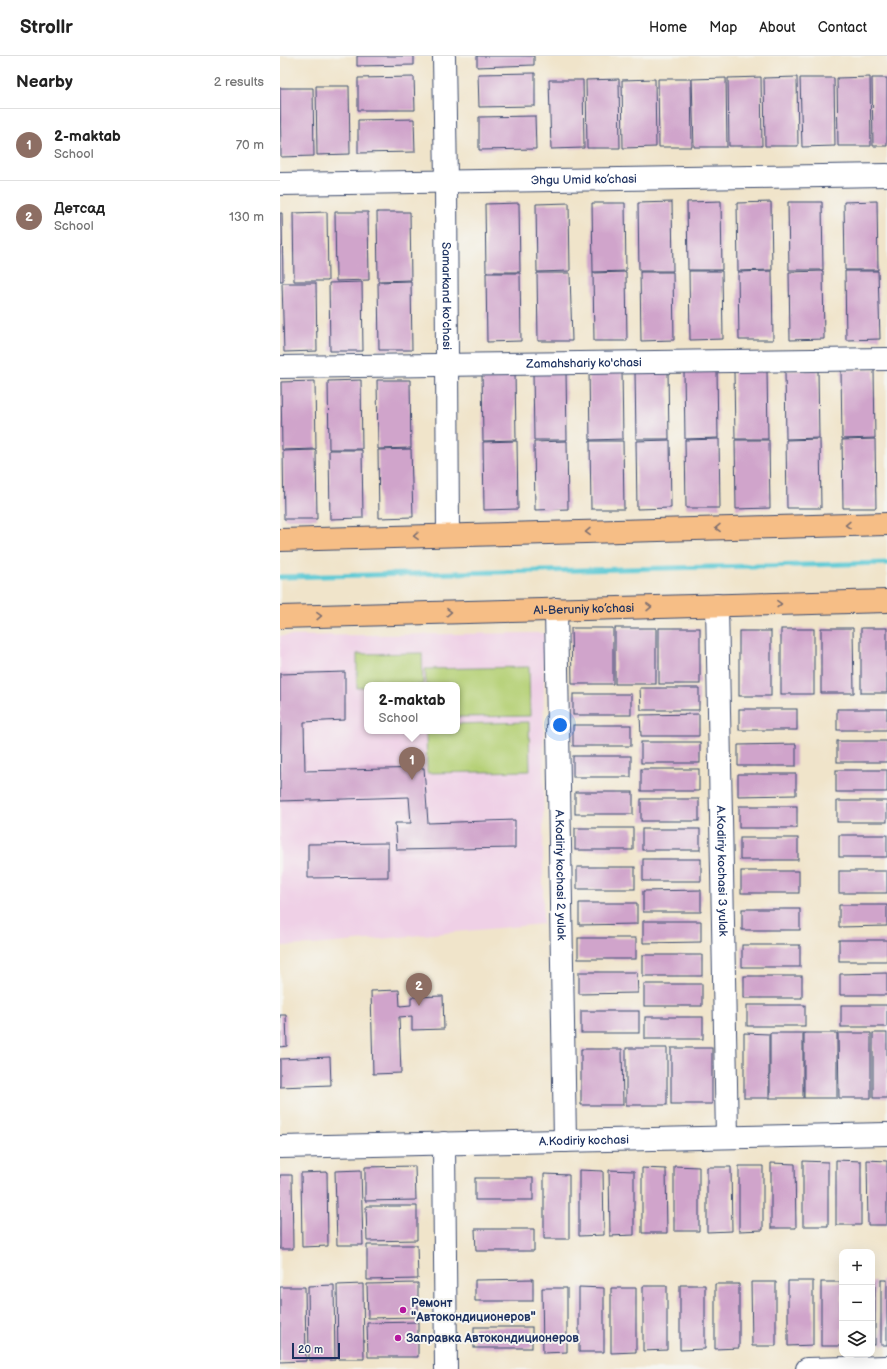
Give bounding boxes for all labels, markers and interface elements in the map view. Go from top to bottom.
text: Strollr [20,16,73,39]
text: Home [649,19,687,36]
text: Map [709,19,737,36]
text: About [759,19,796,36]
text: Contact [818,19,867,36]
text: Nearby [16,72,73,92]
text: 2 results [214,74,264,90]
text: 2-maktab [54,127,121,146]
text: 1 [26,137,32,153]
text: 70 m [236,137,264,153]
text: School [54,146,94,162]
street label: Эhgu Umid ko’chasi [531,172,637,188]
text: Детсад [54,199,105,218]
text: 2 [25,209,33,225]
text: 130 m [229,209,264,225]
text: School [54,218,94,234]
street label: Samarkand ko'chasi [438,242,454,350]
street label: Zamahshariy ko'chasi [525,355,642,372]
one-way arrow [845,521,851,529]
one-way arrow [715,524,721,533]
one-way arrow [585,528,591,536]
one-way arrow [413,532,419,540]
one-way arrow [776,599,782,608]
street label: Al-Beruniy ko’chasi [533,601,635,618]
one-way arrow [646,603,652,611]
one-way arrow [446,608,452,616]
one-way arrow [316,612,322,620]
popup [364,682,460,734]
text: 2-maktab [379,691,445,710]
text: School [379,710,418,726]
your location [550,715,570,735]
pin: 1 [399,747,425,780]
street label: A.Kodiriy kochasi 3 yulak [713,805,730,937]
street label: A.Kodiriy kochasi 2 yulak [551,810,569,940]
pin: 2 [406,973,432,1006]
street label: A.Kodiriy kochasi [539,1133,629,1149]
map controls [839,1249,875,1357]
button: + [839,1249,875,1285]
button: − [839,1285,875,1321]
place label: Ремонт "Автокондиционеров" [411,1296,536,1325]
marker: Ремонт "Автокондиционеров" [398,1305,408,1315]
button: layers [839,1321,875,1357]
place label: Заправка Автокондиционеров [406,1331,579,1346]
marker: Заправка Автокондиционеров [393,1333,403,1343]
scale bar [292,1341,340,1360]
text: 20 m [298,1343,323,1356]

